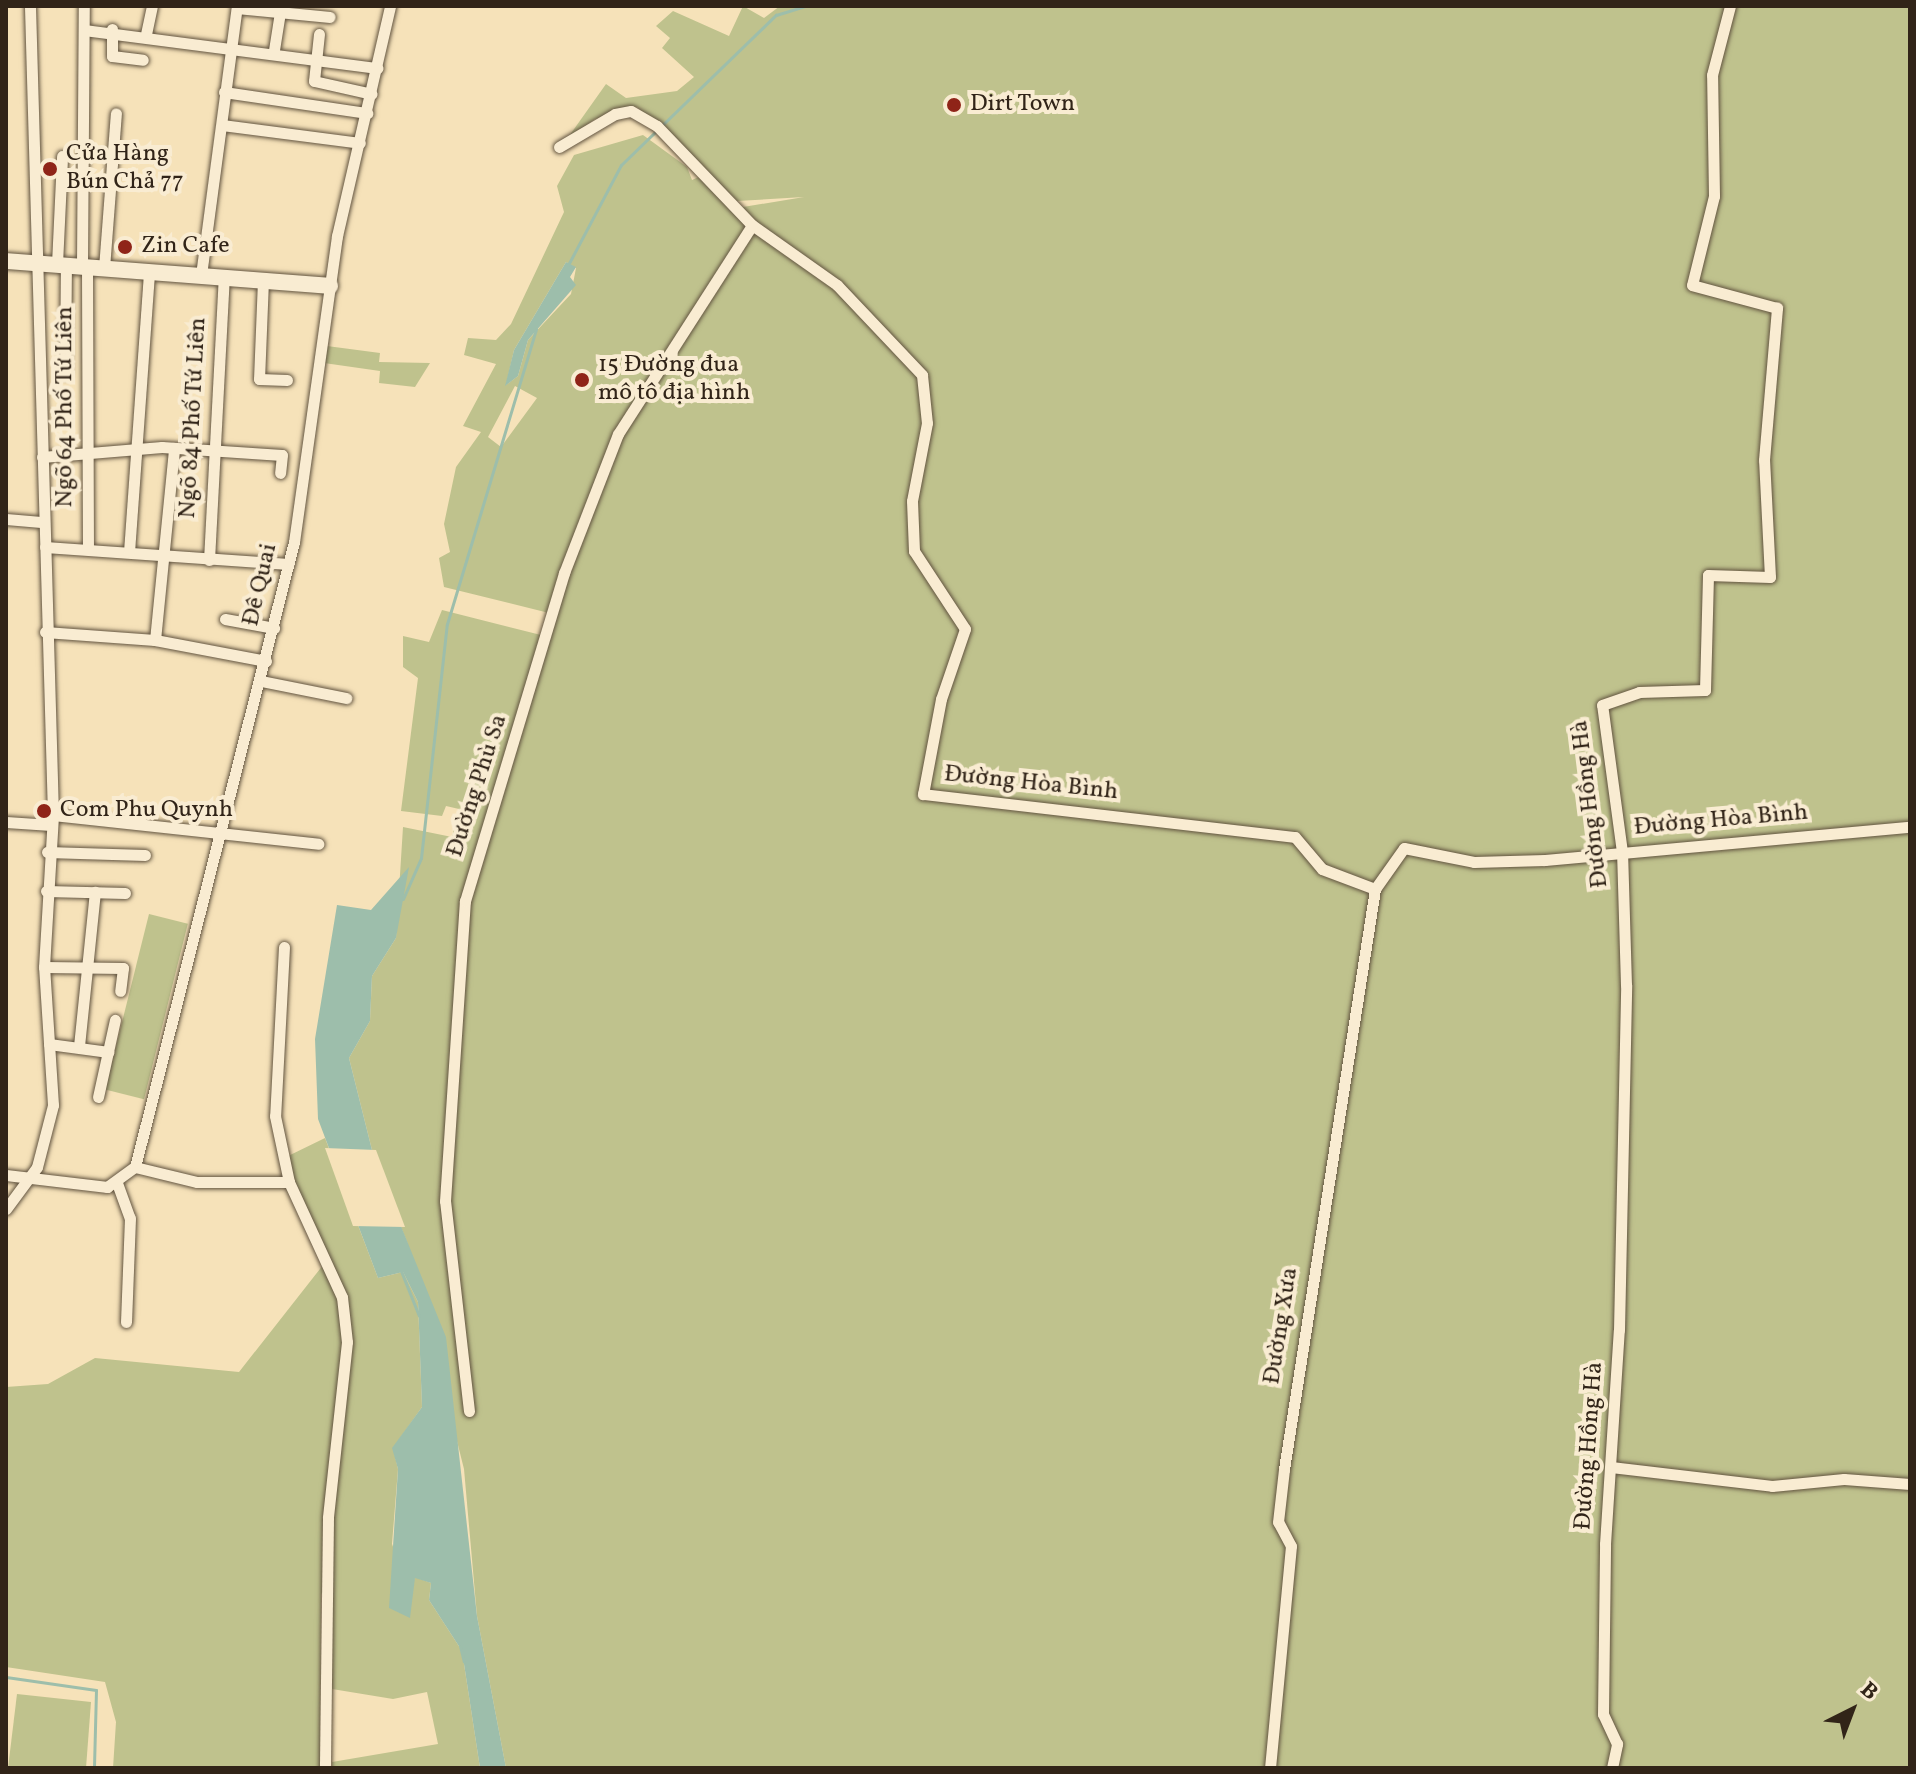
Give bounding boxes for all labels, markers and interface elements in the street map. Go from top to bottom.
place label: Dirt Town [970,91,1076,119]
marker: Dirt Town [945,96,963,114]
place label: Cửa Hàng Bún Chả 77 [66,141,184,197]
marker: Cửa Hàng Bún Chả 77 [41,160,59,178]
place label: Zin Cafe [141,233,230,261]
marker: Zin Cafe [116,238,134,256]
street label: Ngõ 64 Phố Tứ Liên [52,306,80,508]
street label: Ngõ 84 Phố Tứ Liên [174,316,214,520]
place label: 15 Đường đua mô tô địa hình [598,352,750,408]
marker: 15 Đường đua mô tô địa hình [573,371,591,389]
street label: Đê Quai [238,541,284,629]
street label: Đường Phù Sa [441,711,515,861]
street label: Đường Hồng Hà [1566,719,1616,889]
street label: Đường Hòa Bình [943,761,1119,807]
place label: Com Phu Quynh [60,797,233,825]
street label: Đường Hòa Bình [1633,799,1809,843]
marker: Com Phu Quynh [35,802,53,820]
street label: Đường Xưa [1259,1266,1305,1386]
street label: Đường Hồng Hà [1570,1361,1610,1531]
north arrow [1812,1670,1892,1750]
text: B [1853,1675,1884,1708]

